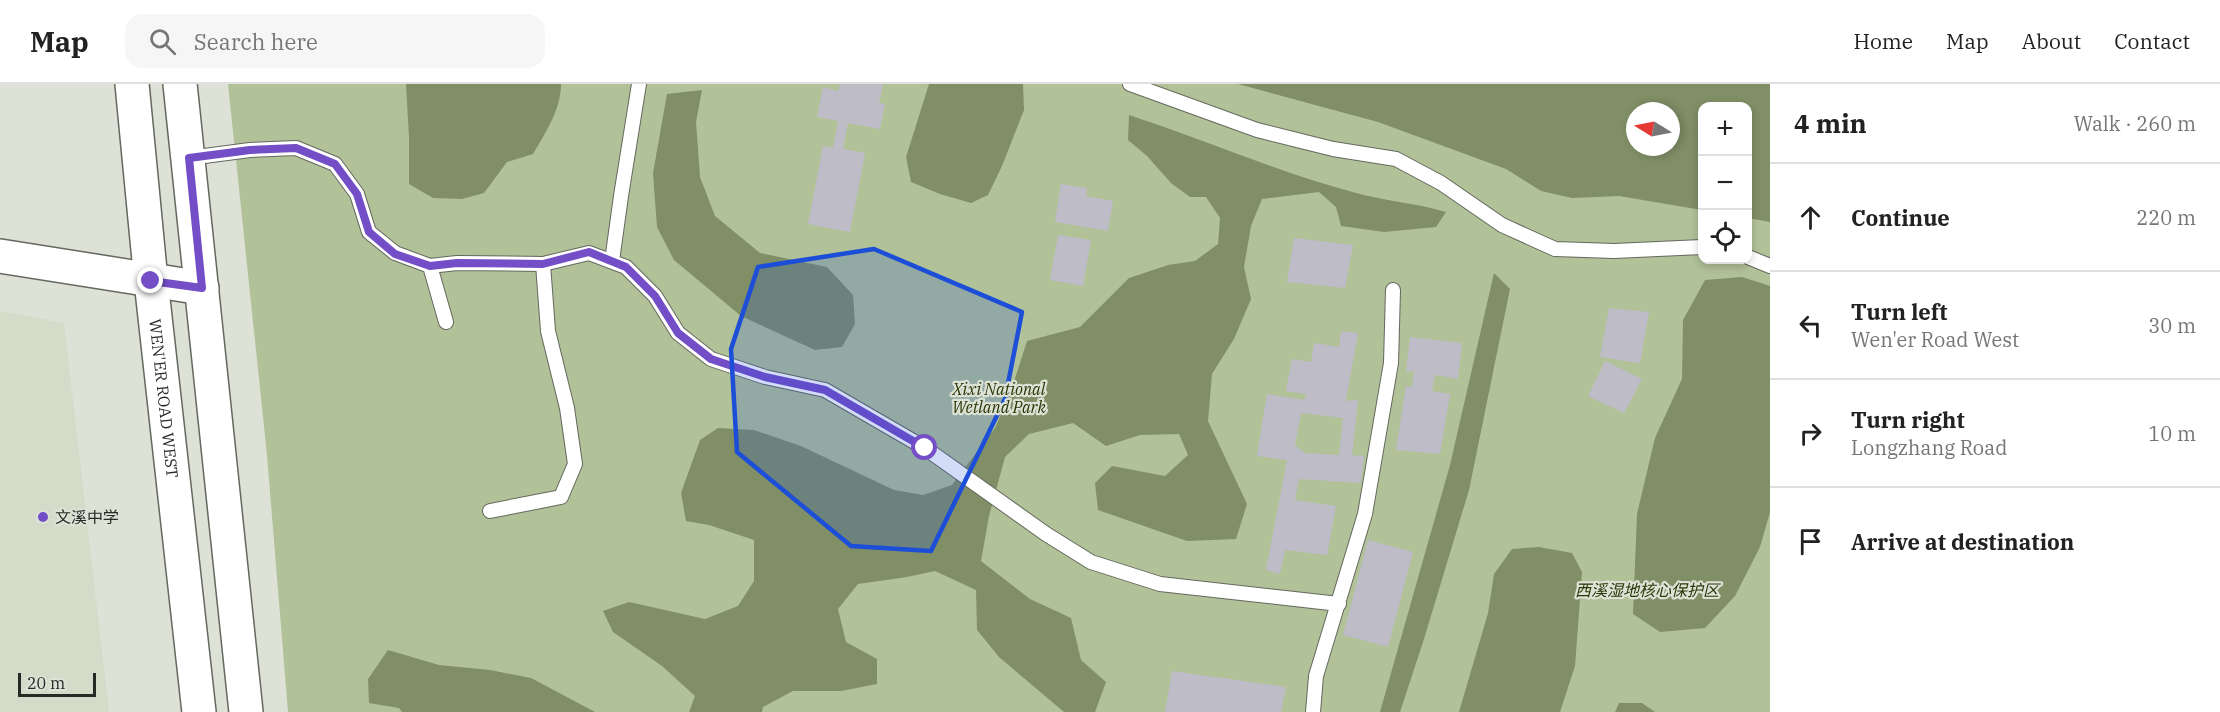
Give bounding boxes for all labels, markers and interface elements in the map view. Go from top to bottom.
search box [125,14,545,68]
text: Map [30,23,89,60]
icon: search [146,25,179,58]
text: Search here [194,27,318,56]
text: Home [1853,27,1913,55]
text: Map [1946,27,1989,55]
text: About [2022,27,2081,55]
text: Contact [2114,27,2190,55]
north arrow [1626,102,1680,156]
map controls [1698,102,1752,264]
button: + [1698,102,1752,156]
text: 4 min [1794,106,1867,140]
text: Walk · 260 m [2074,110,2196,137]
button: − [1698,156,1752,210]
icon: ahead [1794,201,1827,234]
text: Continue [1851,203,1950,232]
text: 220 m [2136,204,2196,231]
button: locate [1698,210,1752,264]
route end [137,267,163,293]
text: Turn left [1851,297,1947,326]
icon: left [1794,309,1827,342]
text: 30 m [2148,312,2196,339]
street label: WEN'ER ROAD WEST [145,318,183,479]
text: Wen'er Road West [1851,326,2019,353]
park label: Xixi National Wetland Park [952,379,1047,417]
text: Turn right [1851,405,1965,434]
icon: right [1794,417,1827,450]
text: 10 m [2148,420,2196,447]
route start [911,434,937,460]
text: Longzhang Road [1851,434,2007,461]
place label: 文溪中学 [55,507,119,527]
marker: 文溪中学 [36,510,50,524]
icon: arrive [1794,525,1827,558]
text: Arrive at destination [1851,527,2074,556]
park label: 西溪湿地核心保护区 [1575,580,1721,600]
scale bar [18,670,96,698]
text: 20 m [27,673,65,693]

